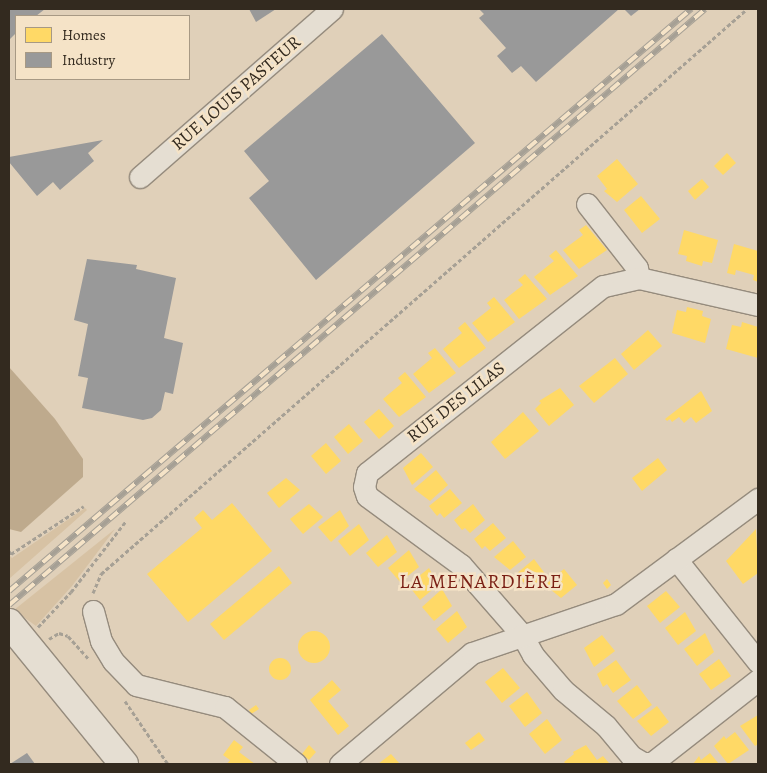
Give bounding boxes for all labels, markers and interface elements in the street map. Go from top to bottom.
legend [15,15,190,80]
text: Homes [62,25,106,45]
street label: RUE LOUIS PASTEUR [167,31,305,155]
text: Industry [62,50,115,70]
street label: RUE DES LILAS [403,357,509,447]
district label: LA MENARDIÈRE [398,569,564,593]

